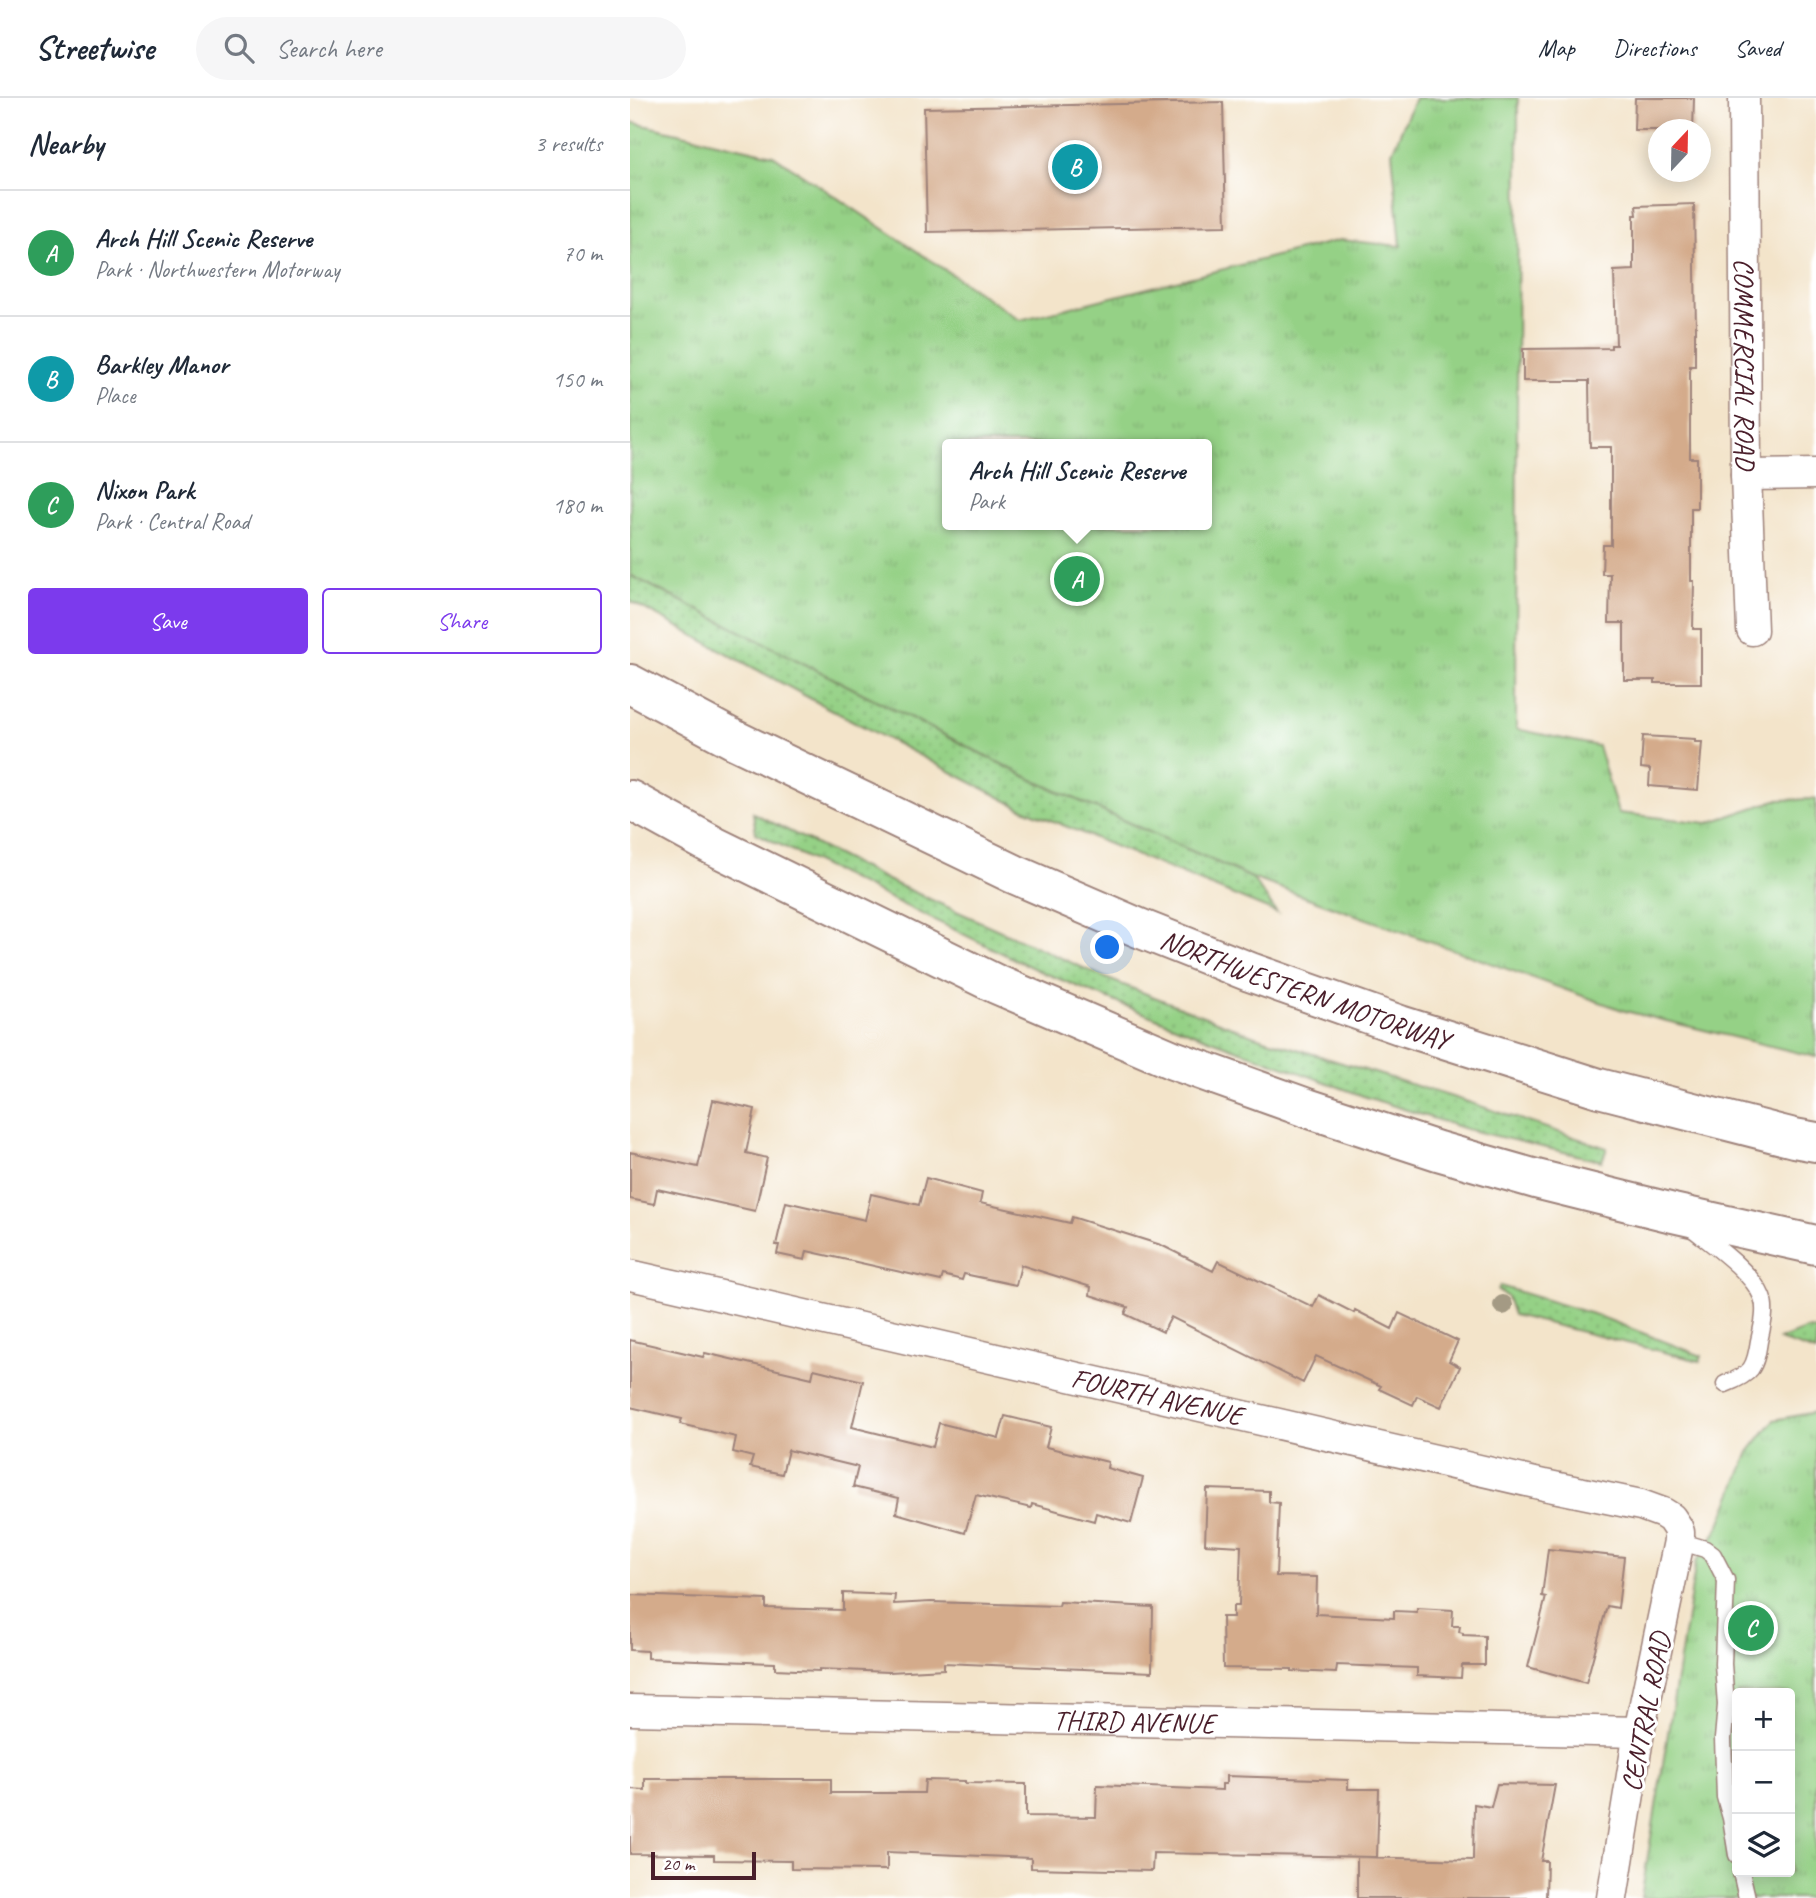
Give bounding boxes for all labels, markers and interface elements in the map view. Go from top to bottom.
search box [196,17,686,80]
text: Streetwise [35,27,154,69]
icon: search [220,29,258,67]
text: Search here [276,32,382,65]
text: Map [1538,33,1575,63]
text: Directions [1613,33,1696,63]
text: Saved [1734,33,1781,63]
north arrow [1648,119,1711,182]
text: Nearby [28,125,104,163]
text: 3 results [535,129,602,158]
pin: B [1052,141,1098,193]
text: Arch Hill Scenic Reserve [95,222,312,255]
text: A [45,239,57,268]
text: 70 m [563,239,602,268]
text: Park · Northwestern Motorway [95,255,340,284]
street label: COMMERCIAL ROAD [1727,258,1763,472]
text: Barkley Manor [95,348,228,381]
text: B [45,365,57,394]
text: 150 m [553,365,602,394]
text: Place [95,381,135,410]
popup [942,439,1212,530]
text: Arch Hill Scenic Reserve [968,454,1186,487]
text: Nixon Park [95,474,194,507]
text: Park [968,487,1005,516]
text: C [46,491,56,520]
text: 180 m [553,491,602,520]
text: Park · Central Road [95,507,250,536]
pin: A [1054,553,1100,605]
button: Save [28,588,308,654]
button: Share [322,588,602,654]
street label: NORTHWESTERN MOTORWAY [1156,921,1458,1059]
your location [1090,930,1124,964]
street label: FOURTH AVENUE [1068,1360,1250,1434]
pin: C [1728,1602,1774,1654]
street label: CENTRAL ROAD [1613,1627,1679,1794]
map controls [1732,1688,1795,1877]
button: + [1732,1688,1795,1751]
street label: THIRD AVENUE [1053,1702,1219,1741]
button: − [1732,1751,1795,1814]
button: layers [1732,1814,1795,1877]
scale bar [651,1849,756,1881]
text: 20 m [662,1852,694,1876]

